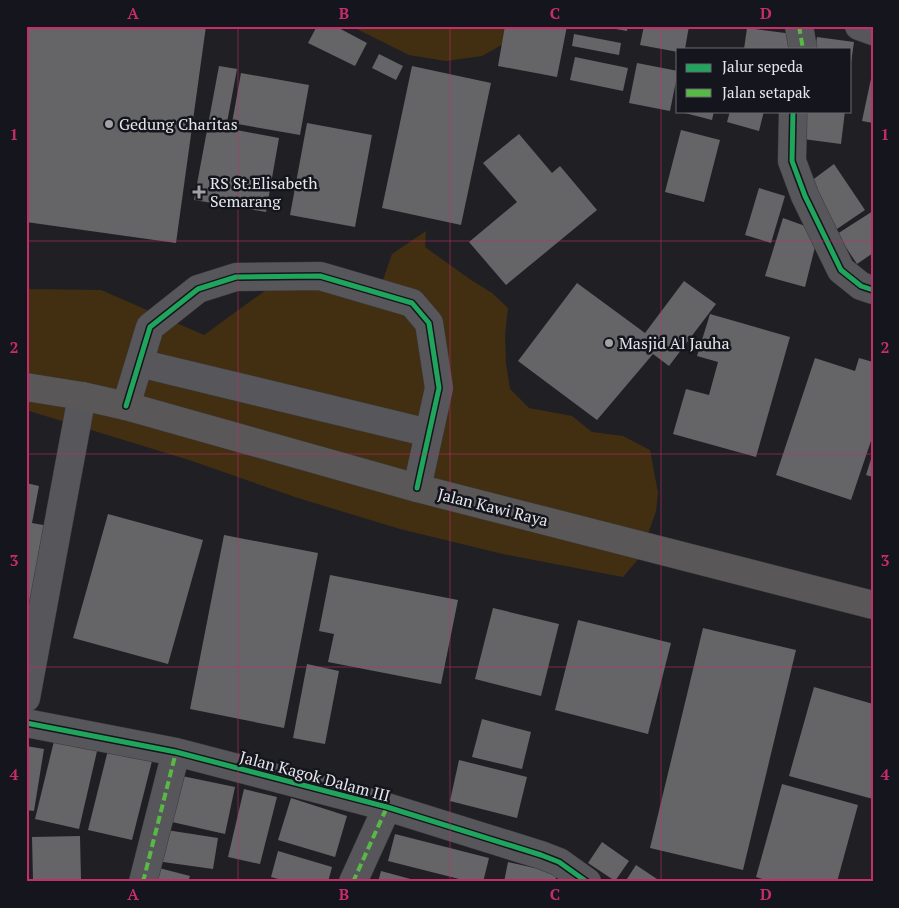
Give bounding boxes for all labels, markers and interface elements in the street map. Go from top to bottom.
text: A [127,2,139,24]
text: B [339,2,349,24]
text: C [550,2,560,24]
text: D [760,2,772,24]
legend [676,48,852,112]
text: Jalur sepeda [722,56,804,76]
text: Jalan setapak [722,82,811,102]
place label: Gedung Charitas [119,113,238,135]
marker: Gedung Charitas [103,118,115,130]
text: 1 [9,123,19,145]
text: 1 [880,123,890,145]
place label: RS St.Elisabeth Semarang [210,172,318,212]
marker: RS St.Elisabeth Semarang [192,185,206,199]
place label: Masjid Al Jauha [619,332,730,354]
text: 2 [9,336,19,358]
text: 2 [880,336,890,358]
marker: Masjid Al Jauha [603,337,615,349]
street label: Jalan Kawi Raya [436,483,550,531]
text: 3 [9,549,19,571]
text: 3 [880,549,890,571]
street label: Jalan Kagok Dalam III [238,745,392,807]
text: 4 [9,763,19,785]
text: 4 [880,763,890,785]
text: A [127,883,139,905]
text: B [339,883,349,905]
text: C [550,883,560,905]
text: D [760,883,772,905]

